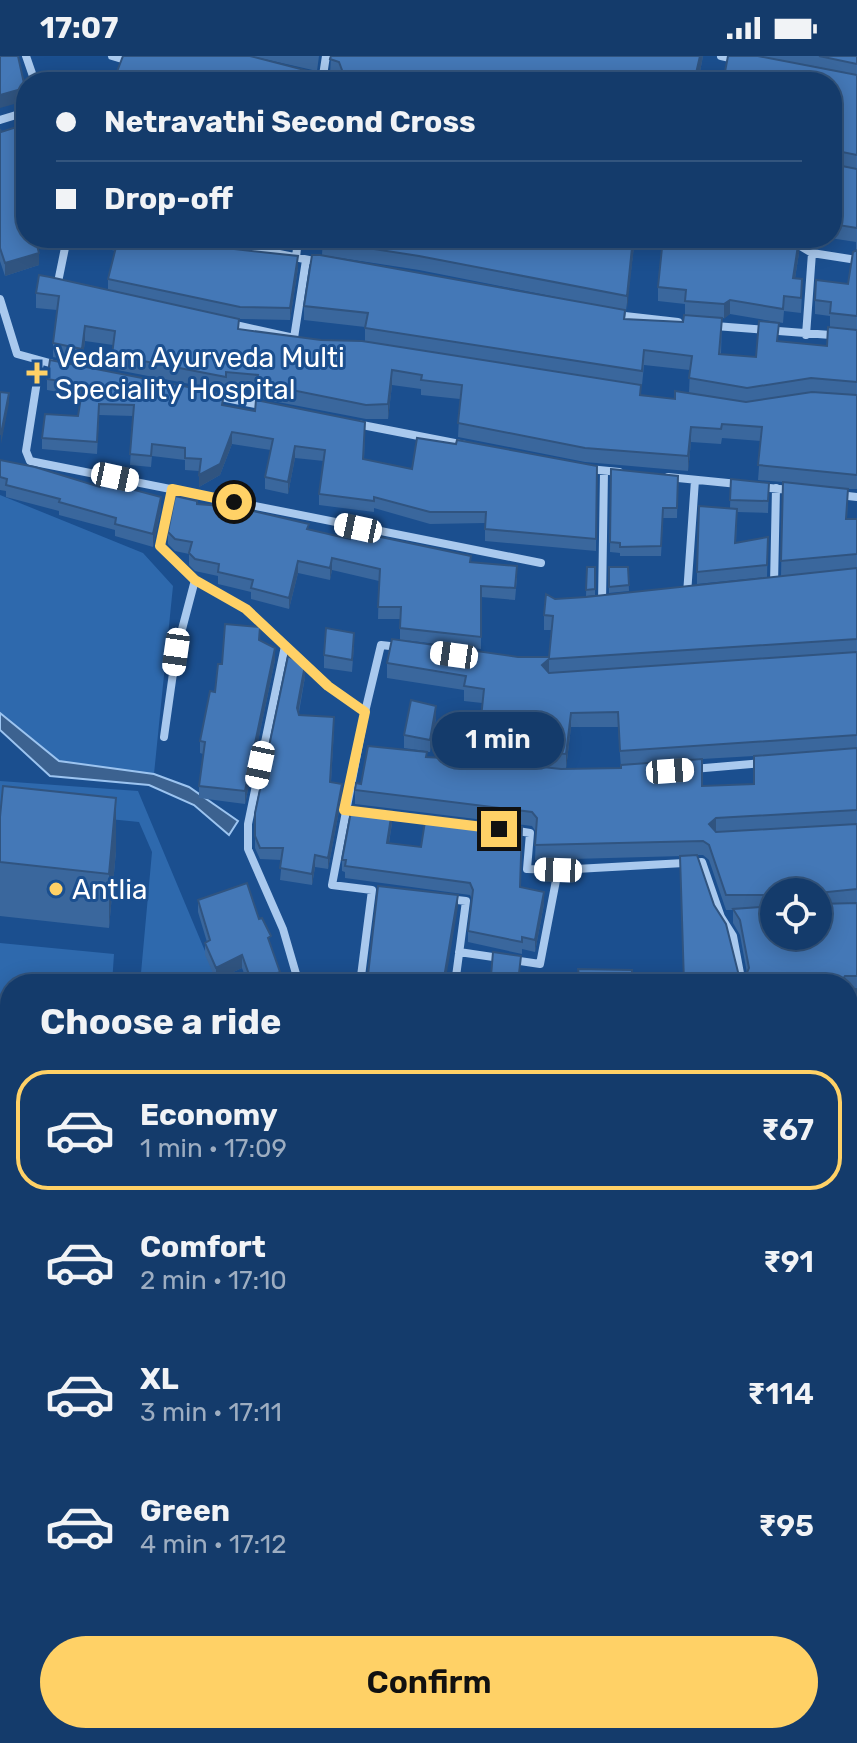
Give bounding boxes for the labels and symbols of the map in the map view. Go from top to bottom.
place label: Vedam Ayurveda Multi Speciality Hospital [55,341,345,406]
marker: Vedam Ayurveda Multi Speciality Hospital [26,362,48,384]
car [89,460,141,494]
route start [216,484,252,520]
car [332,511,384,545]
car [161,627,191,677]
car [429,640,479,670]
callout: 1 min [433,713,565,769]
car [243,739,277,791]
car [645,757,695,785]
route end [481,811,517,847]
car [534,857,582,883]
place label: Antlia [72,873,148,906]
marker: Antlia [47,880,65,898]

